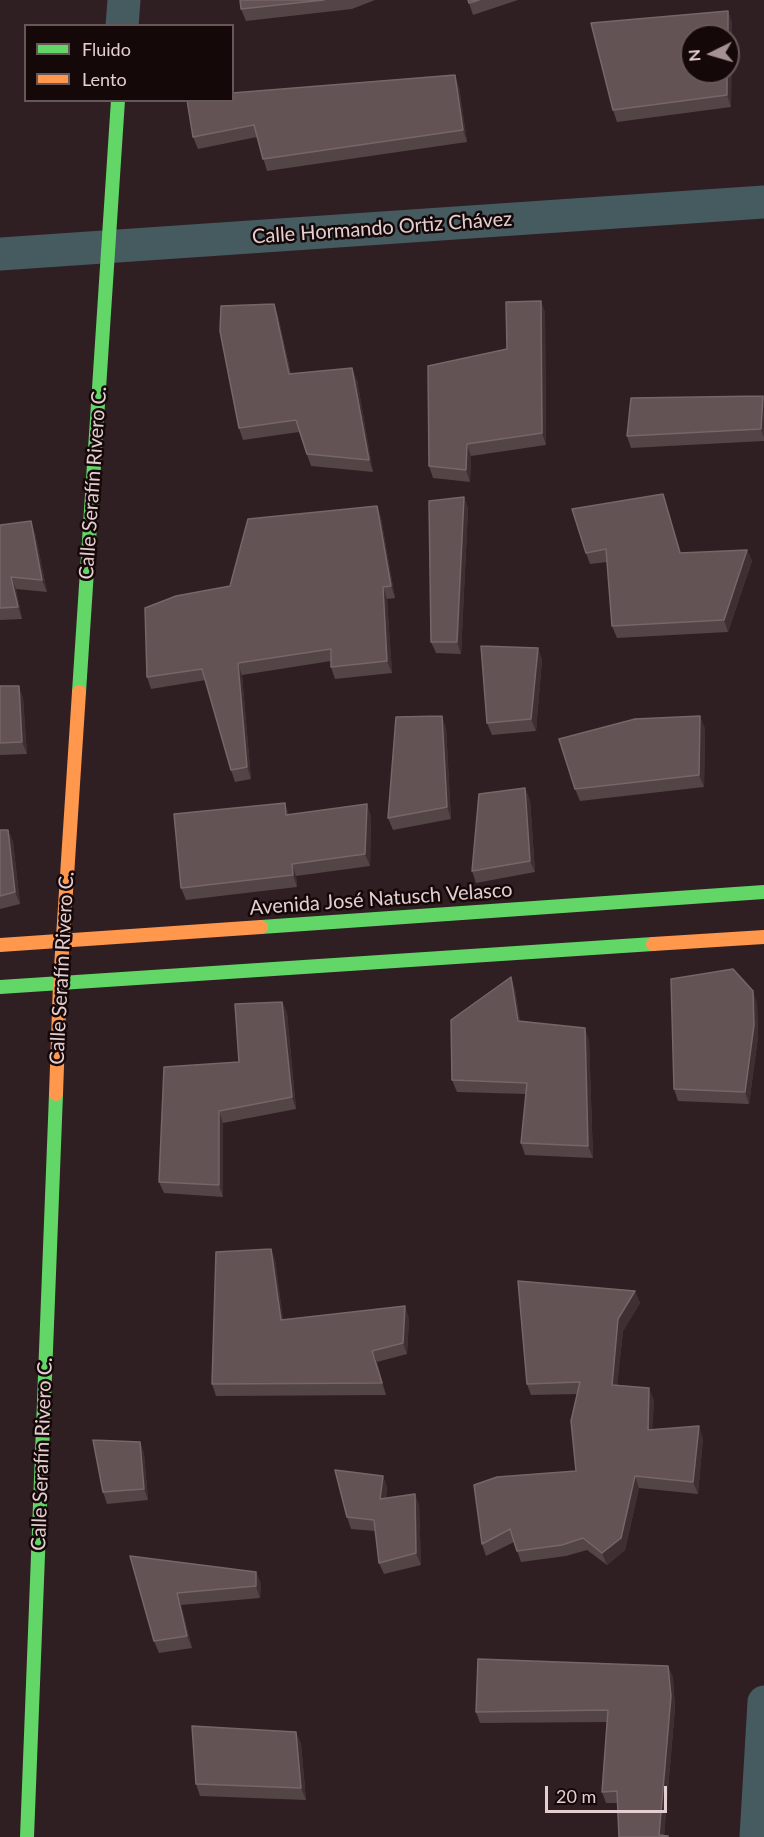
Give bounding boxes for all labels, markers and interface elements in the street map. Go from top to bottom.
legend [24,24,234,102]
north arrow [680,24,740,84]
text: Fluido [82,38,131,60]
text: N [684,48,704,62]
text: Lento [82,68,127,90]
street label: Calle Hormando Ortiz Chávez [251,207,513,249]
street label: Calle Serafín Rivero C. [74,386,112,580]
street label: Calle Serafín Rivero C. [45,871,79,1065]
street label: Avenida José Natusch Velasco [249,878,513,920]
street label: Calle Serafín Rivero C. [27,1357,57,1551]
scale bar [548,1774,670,1812]
text: 20 m [556,1785,596,1807]

